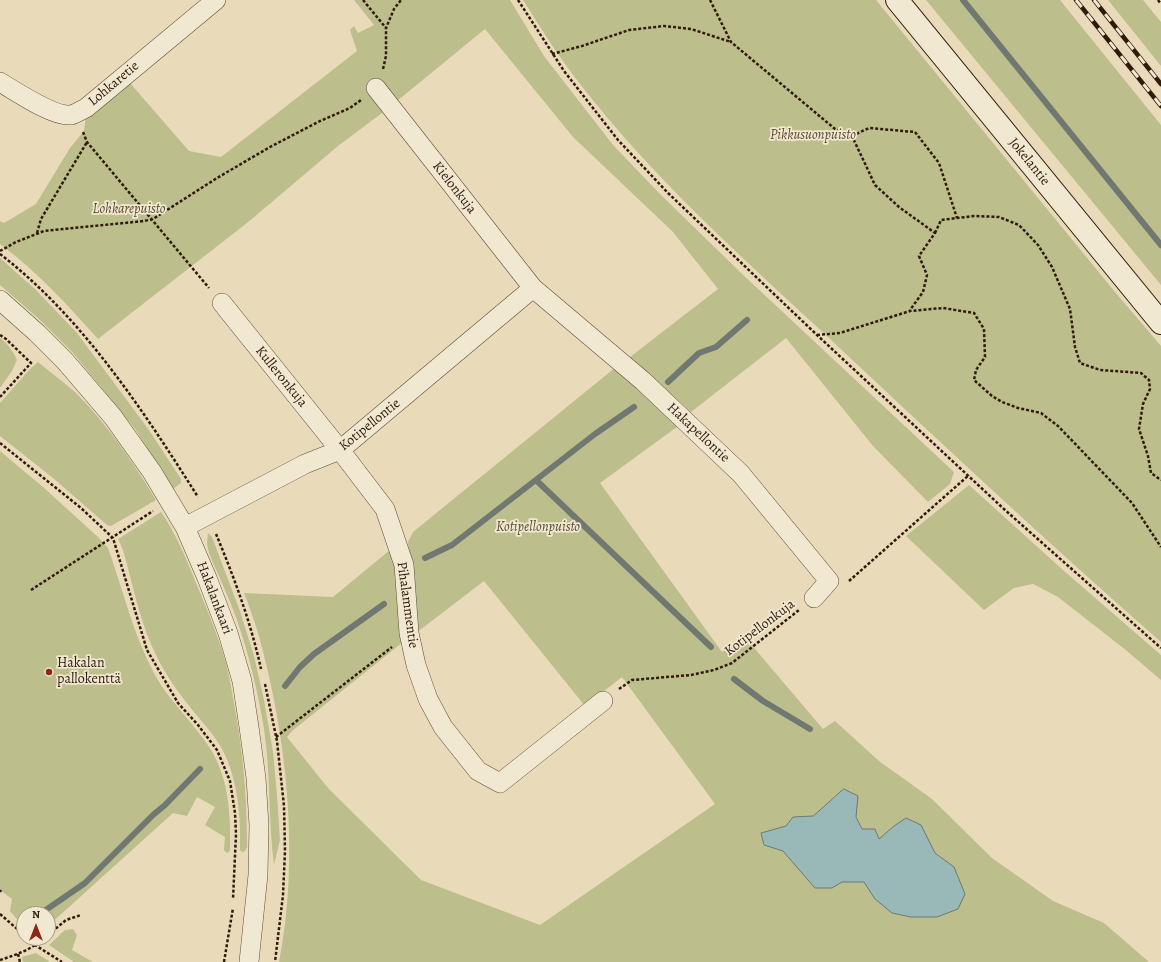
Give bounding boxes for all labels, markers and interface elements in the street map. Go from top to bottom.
street label: Lohkaretie [85,58,143,110]
park label: Pikkusuonpuisto [770,128,856,144]
street label: Jokelantie [1005,135,1053,189]
street label: Kielonkuja [428,159,480,217]
park label: Lohkarepuisto [93,202,165,218]
street label: Kulleronkuja [251,343,311,411]
street label: Kotipellontie [336,395,404,455]
street label: Hakapellontie [663,400,733,466]
park label: Kotipellonpuisto [496,520,580,536]
street label: Hakalankaari [192,559,236,637]
street label: Pihalammentie [393,560,421,650]
street label: Kotipellonkuja [722,596,798,660]
place label: Hakalan pallokenttä [57,656,121,688]
marker: Hakalan pallokenttä [44,667,54,677]
north arrow [16,906,56,946]
text: N [32,907,40,922]

